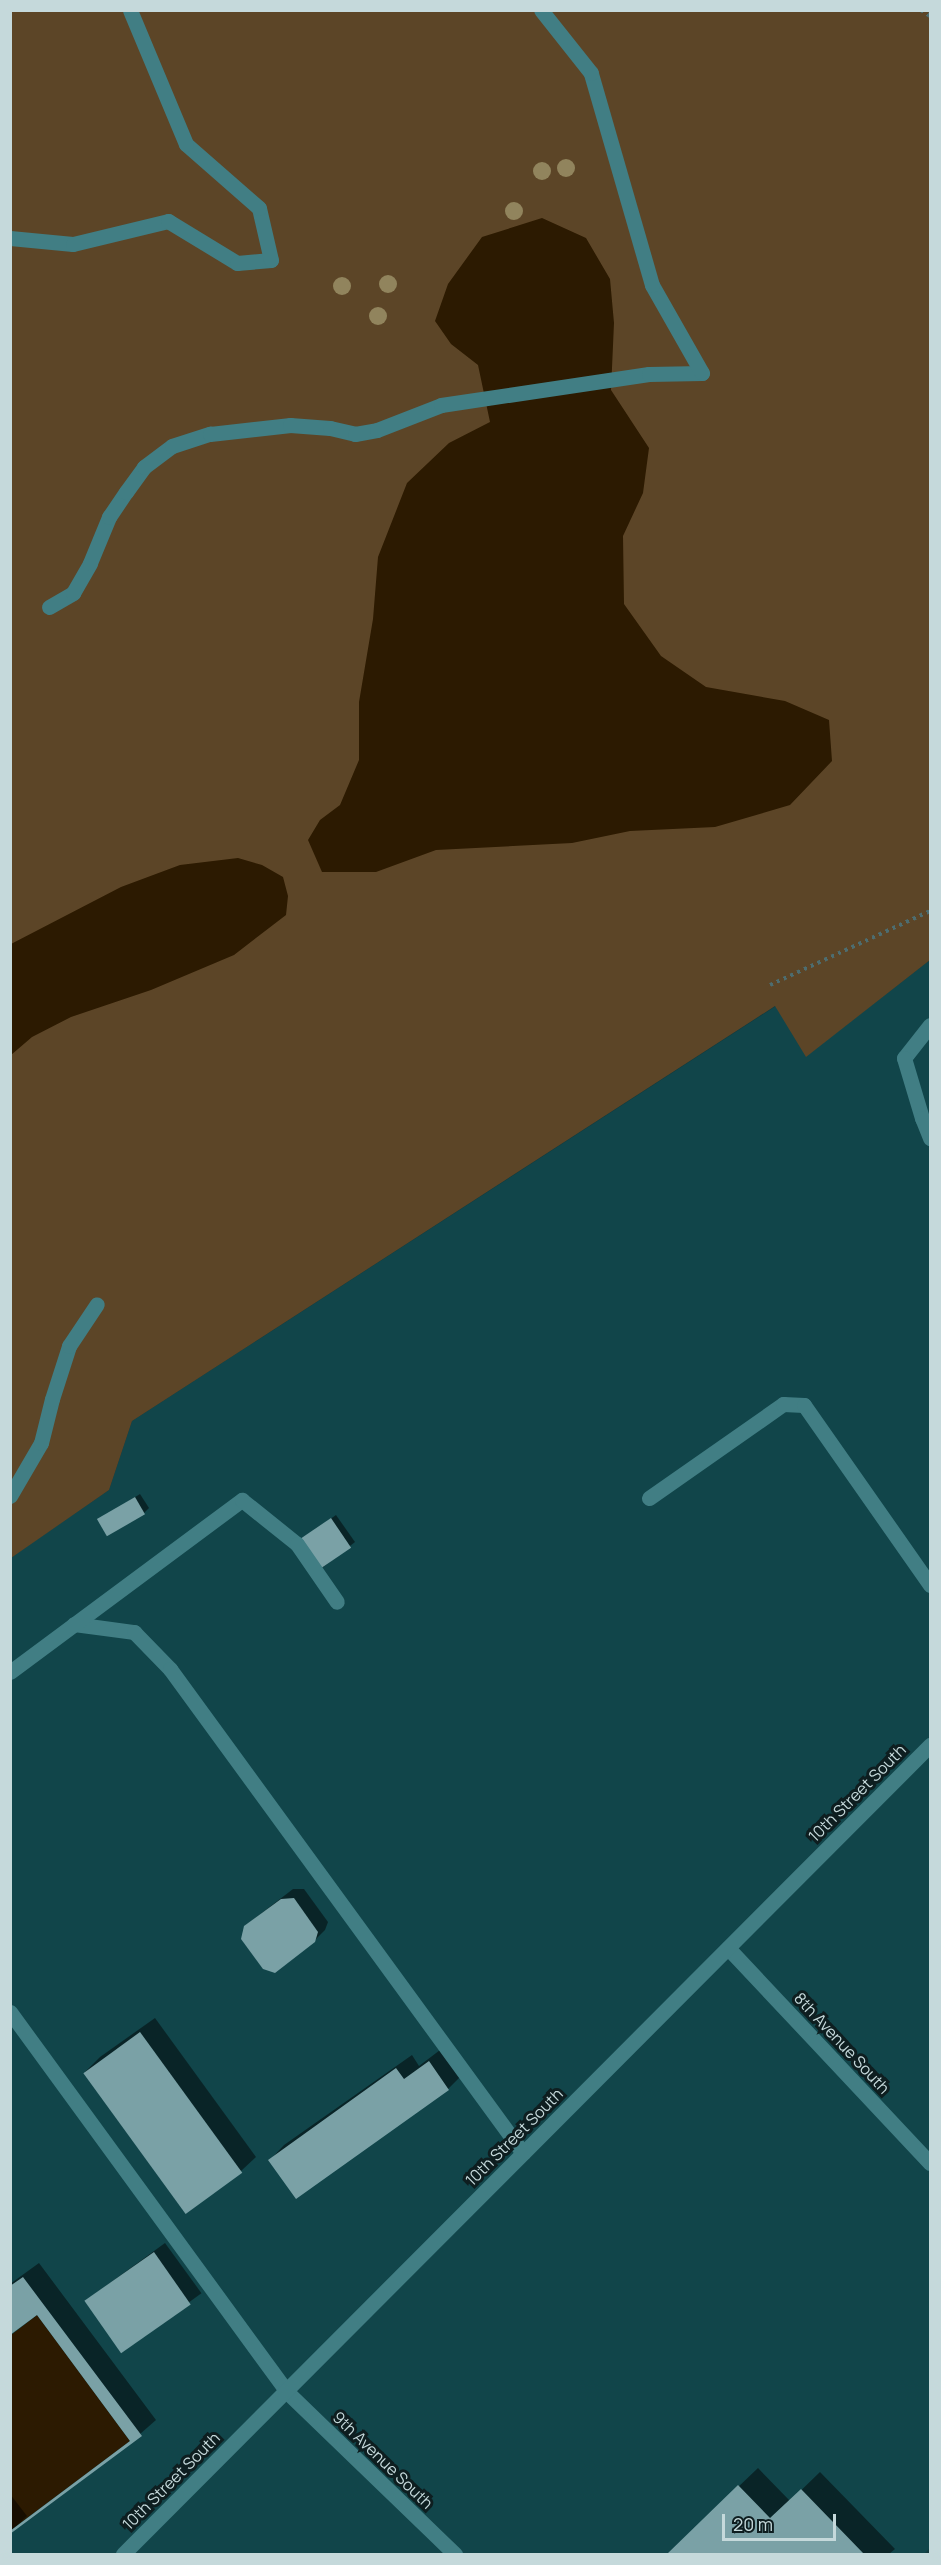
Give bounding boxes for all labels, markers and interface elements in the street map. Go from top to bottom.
street label: 10th Street South [804,1740,910,1846]
street label: 8th Avenue South [790,1989,894,2097]
street label: 10th Street South [461,2084,567,2190]
street label: 9th Avenue South [329,2407,437,2513]
street label: 10th Street South [118,2428,224,2534]
scale bar [725,2502,839,2540]
text: 20 m [733,2512,773,2536]

